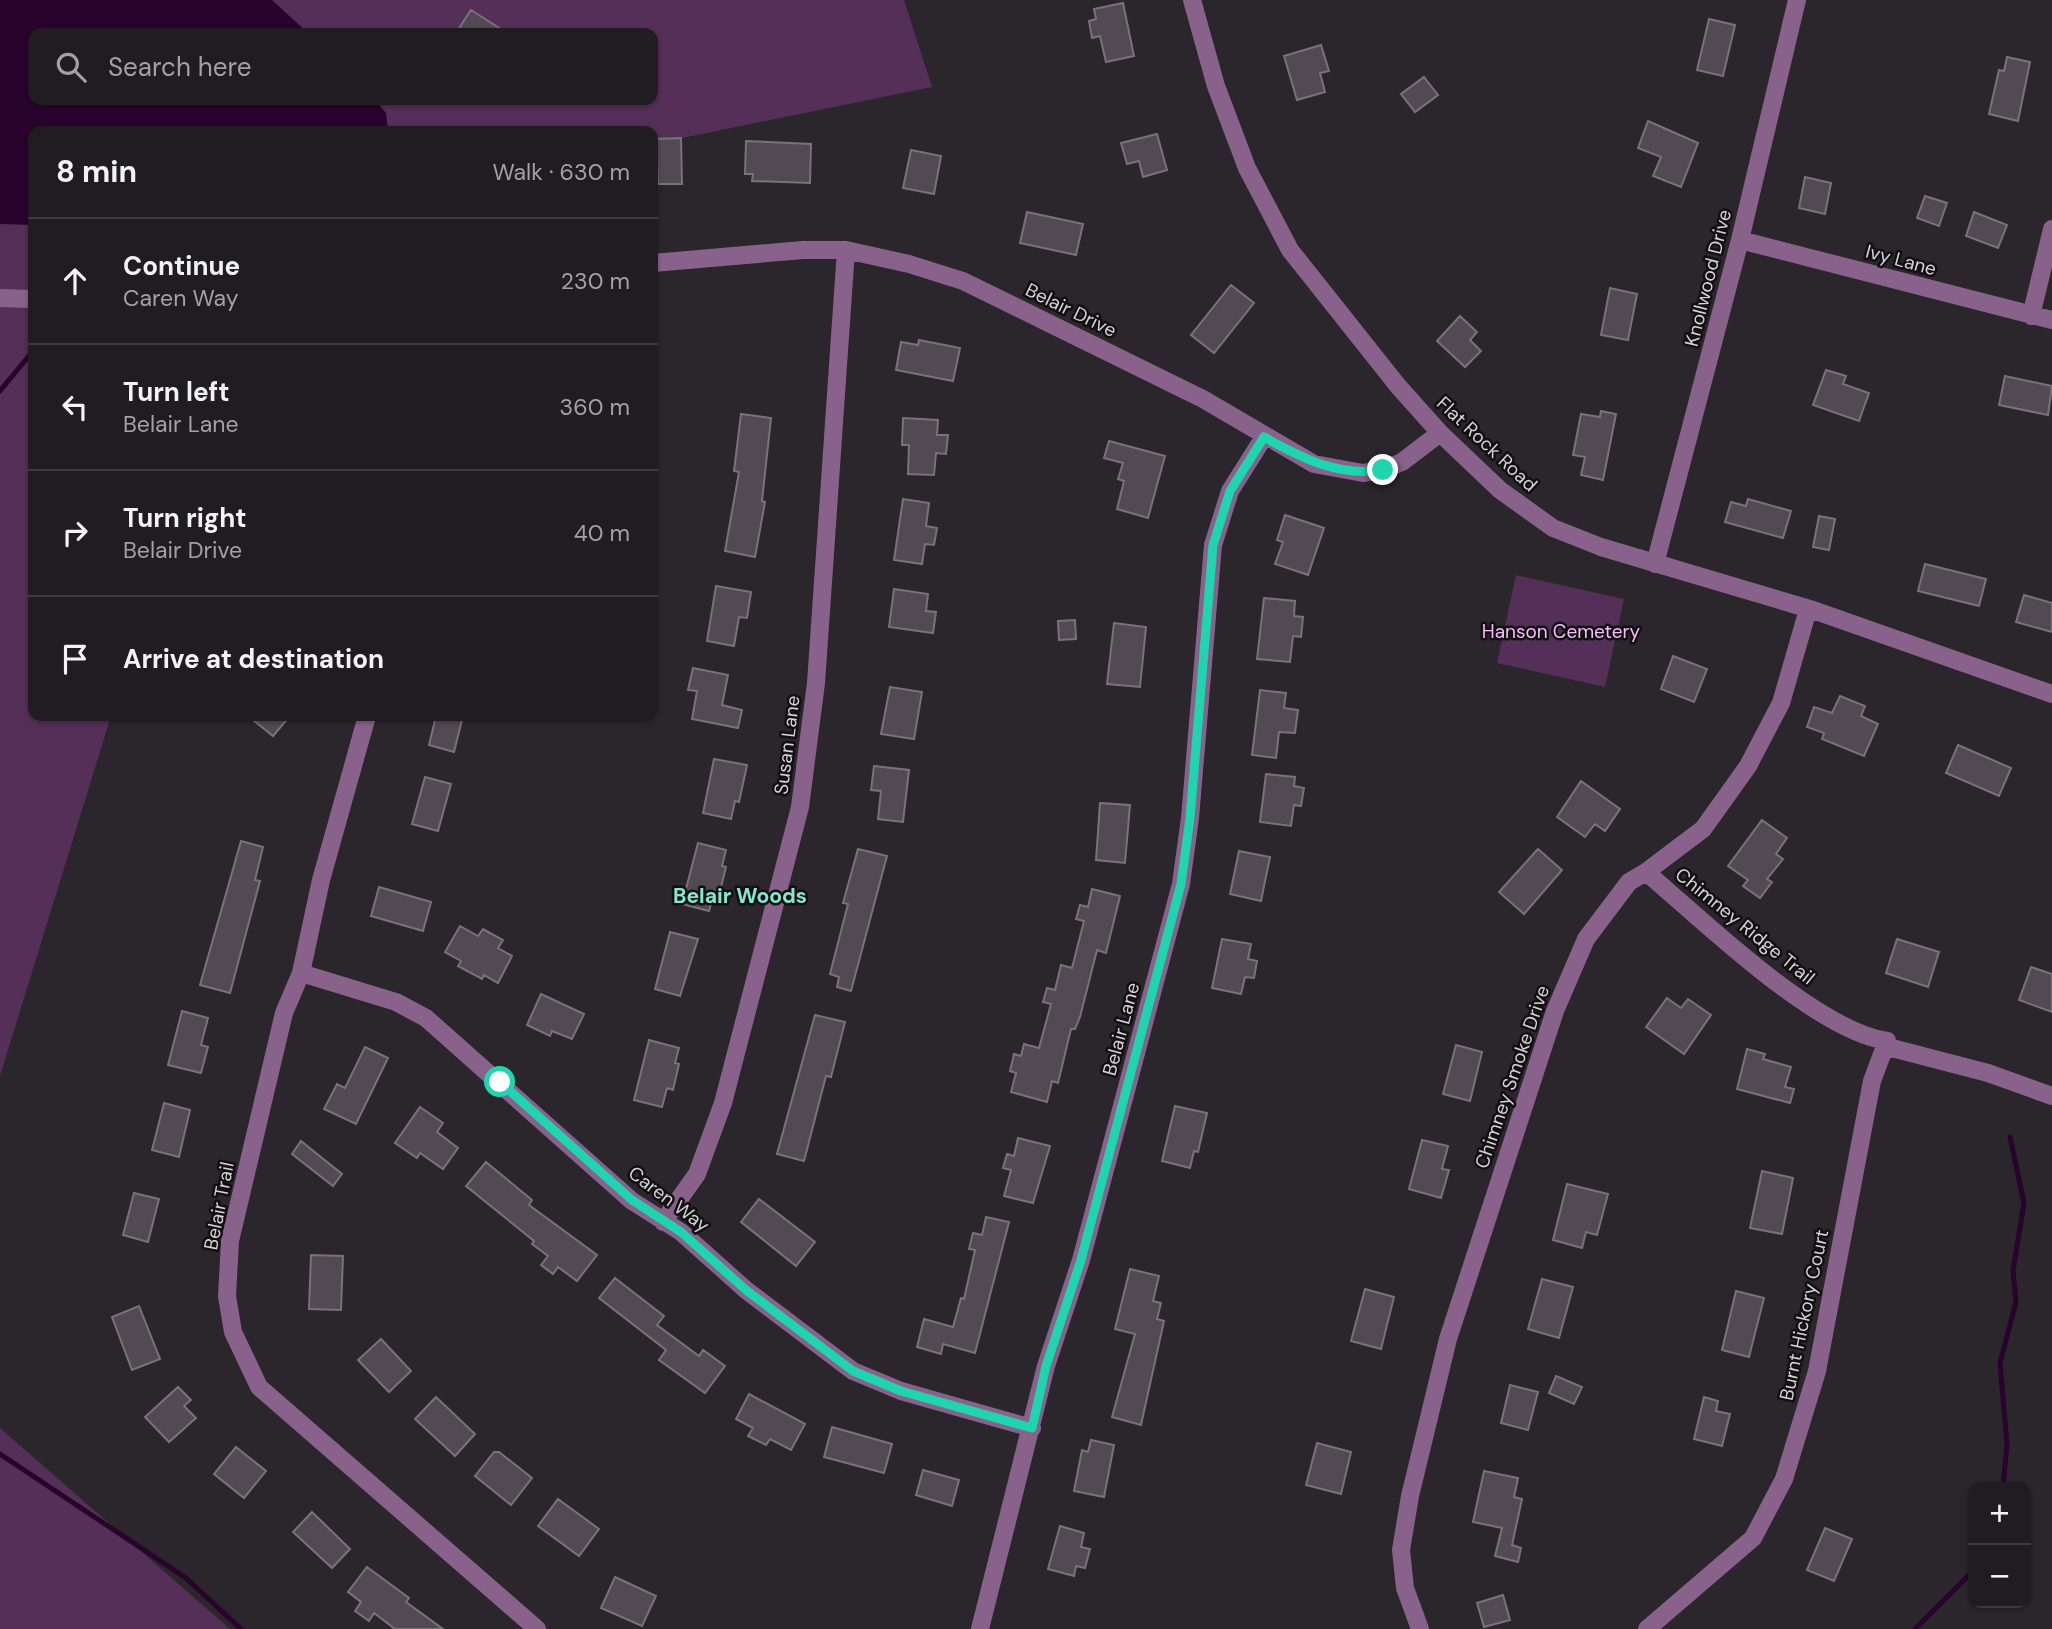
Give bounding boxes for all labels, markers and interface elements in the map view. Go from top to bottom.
search box [28,28,658,105]
icon: search [52,48,90,86]
text: Search here [108,50,251,84]
text: 8 min [56,152,137,191]
text: Walk · 630 m [492,157,630,187]
street label: Knollwood Drive [1679,207,1737,349]
street label: Ivy Lane [1863,239,1939,281]
text: Continue [123,249,240,283]
icon: ahead [56,262,94,300]
text: 230 m [561,266,630,296]
street label: Belair Drive [1021,277,1121,343]
text: Caren Way [123,283,239,313]
text: Turn left [123,375,230,409]
icon: left [56,388,94,426]
street label: Flat Rock Road [1431,391,1543,497]
text: 360 m [560,392,630,422]
text: Belair Lane [123,409,239,439]
route end [1367,454,1398,485]
text: Turn right [123,501,247,535]
icon: right [56,514,94,552]
text: 40 m [574,518,630,548]
text: Belair Drive [123,535,242,565]
park label: Hanson Cemetery [1482,619,1641,644]
icon: arrive [56,640,94,678]
text: Arrive at destination [123,642,384,676]
street label: Susan Lane [769,694,805,796]
street label: Chimney Ridge Trail [1670,862,1820,990]
district label: Belair Woods [673,882,807,910]
street label: Belair Lane [1097,980,1145,1078]
street label: Chimney Smoke Drive [1469,982,1555,1172]
route start [484,1066,515,1097]
street label: Belair Trail [198,1160,240,1252]
street label: Caren Way [623,1160,715,1238]
street label: Burnt Hickory Court [1774,1227,1834,1403]
map controls [1968,1482,2031,1608]
button: + [1968,1482,2031,1545]
button: − [1968,1545,2031,1608]

